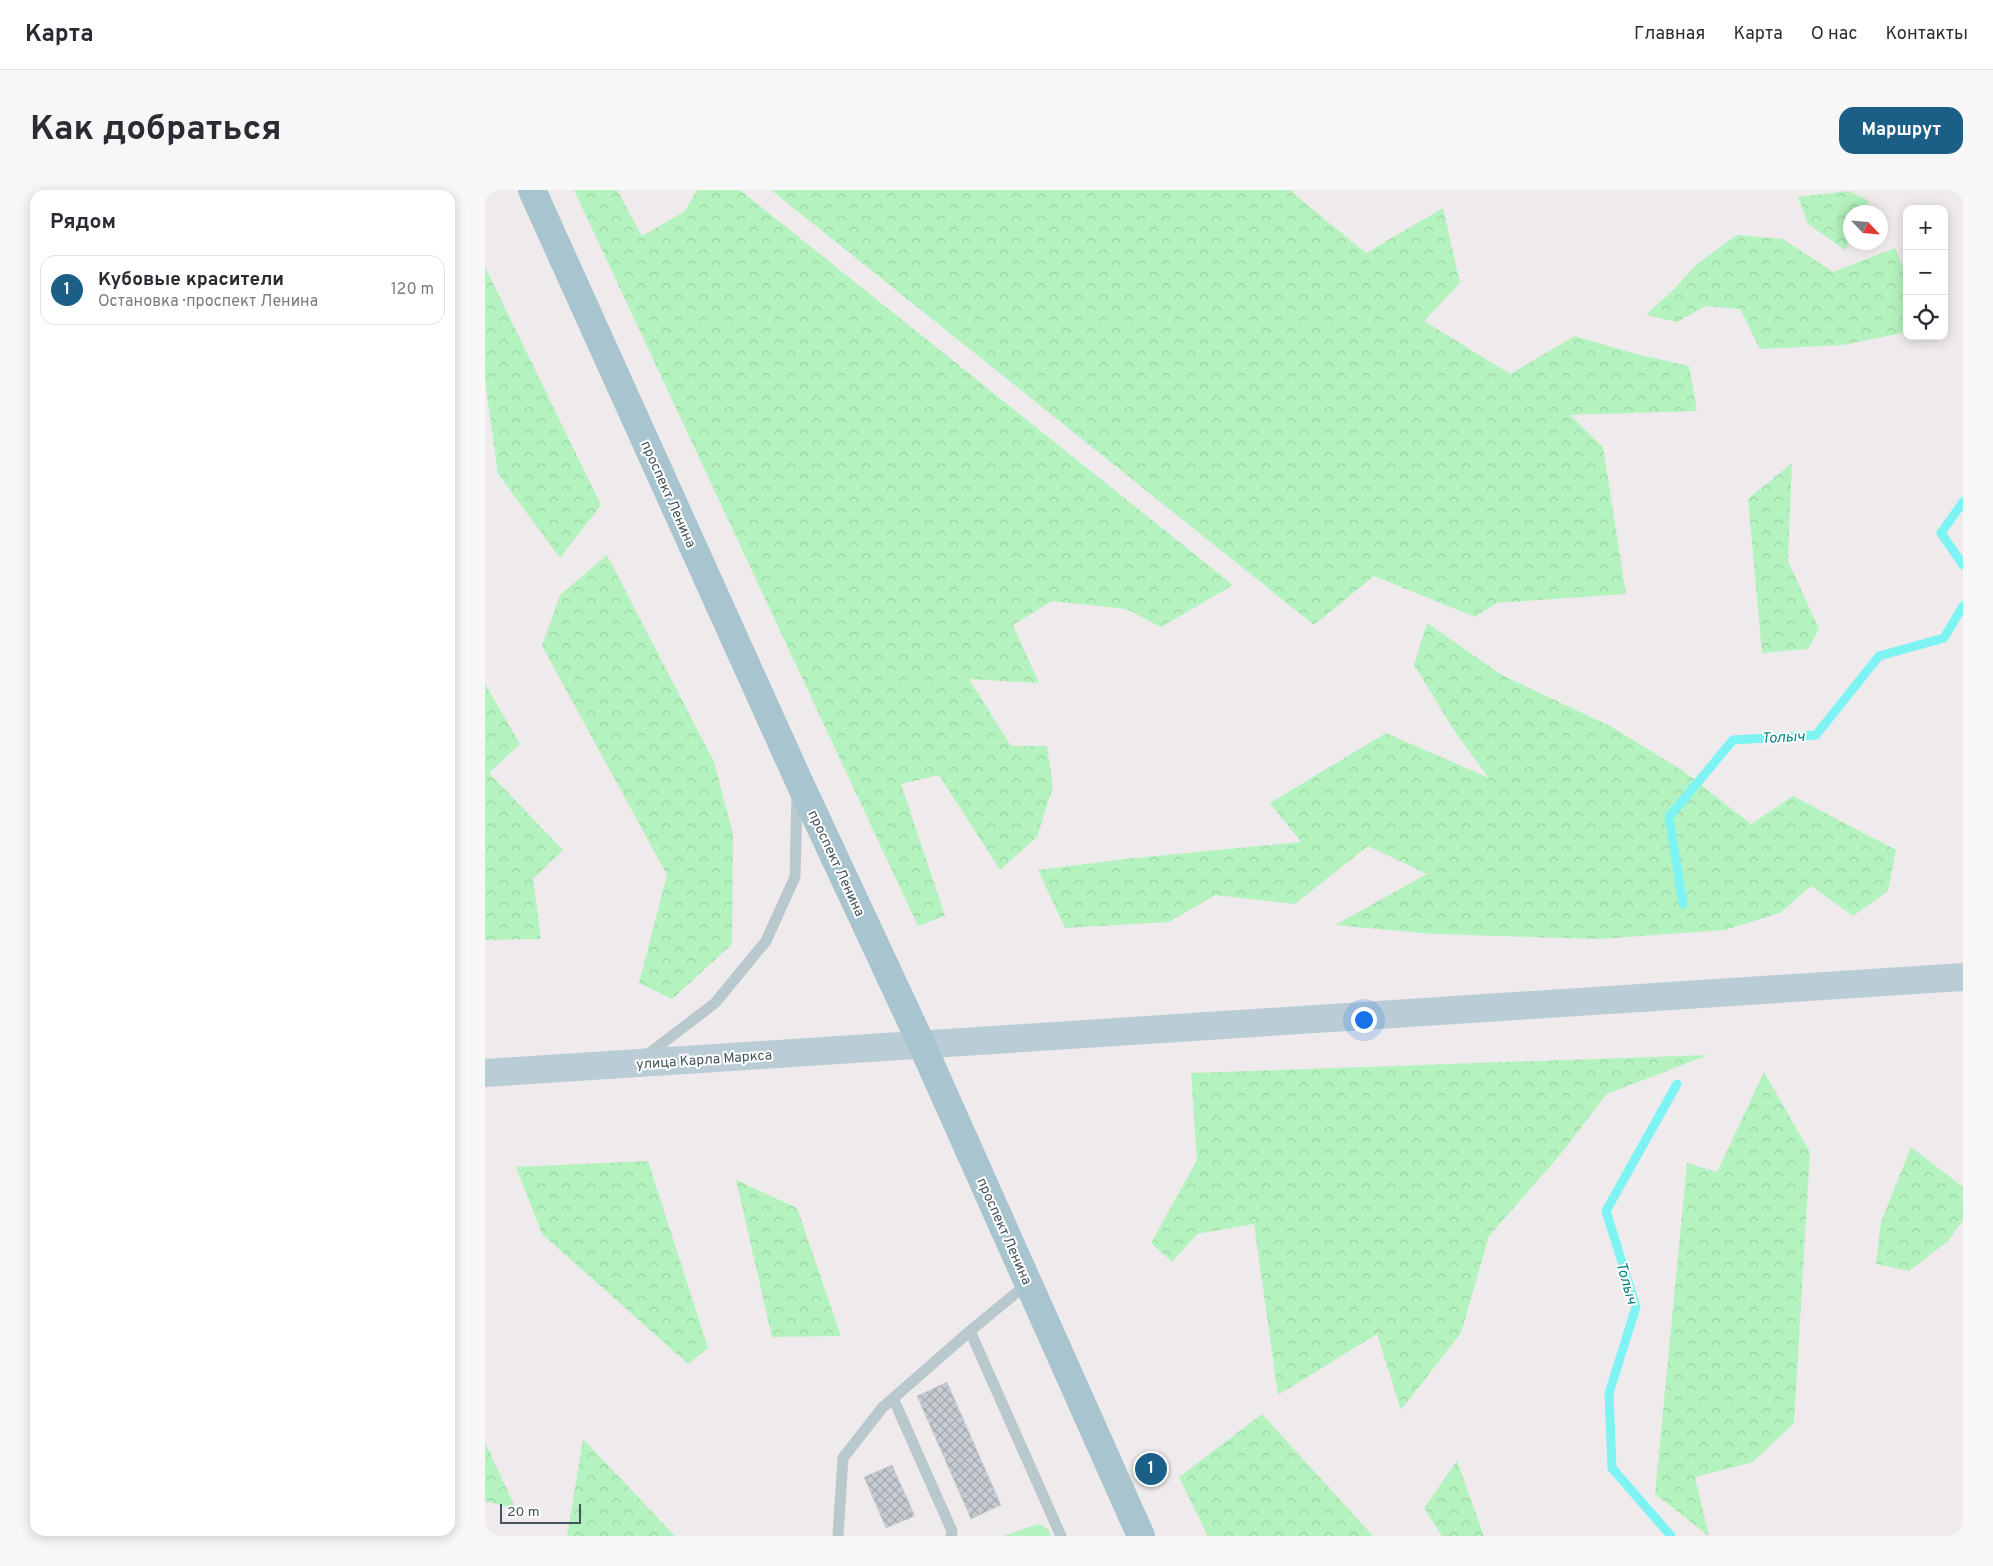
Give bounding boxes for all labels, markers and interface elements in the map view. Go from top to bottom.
text: Карта [25,20,94,50]
text: Главная [1634,23,1705,46]
text: Карта [1733,23,1783,46]
text: О нас [1811,23,1857,46]
text: Контакты [1885,23,1968,46]
button: Маршрут [1839,107,1963,154]
text: Как добраться [30,108,282,152]
north arrow [1843,205,1888,250]
map controls [1903,205,1948,340]
button: + [1903,205,1948,250]
text: Рядом [50,209,116,236]
button: − [1903,250,1948,295]
text: Кубовые красители [98,268,284,292]
text: 1 [64,280,70,300]
text: 120 m [391,280,434,300]
text: Остановка · проспект Ленина [98,292,318,312]
button: locate [1903,295,1948,340]
street label: проспект Ленина [636,438,699,551]
water label: Толыч [1761,728,1806,749]
street label: проспект Ленина [804,808,868,920]
your location [1351,1007,1377,1033]
street label: улица Карла Маркса [636,1047,773,1074]
street label: проспект Ленина [972,1175,1035,1288]
water label: Толыч [1610,1260,1641,1308]
pin: 1 [1135,1450,1167,1488]
scale bar [500,1501,581,1524]
text: 20 m [507,1504,540,1521]

